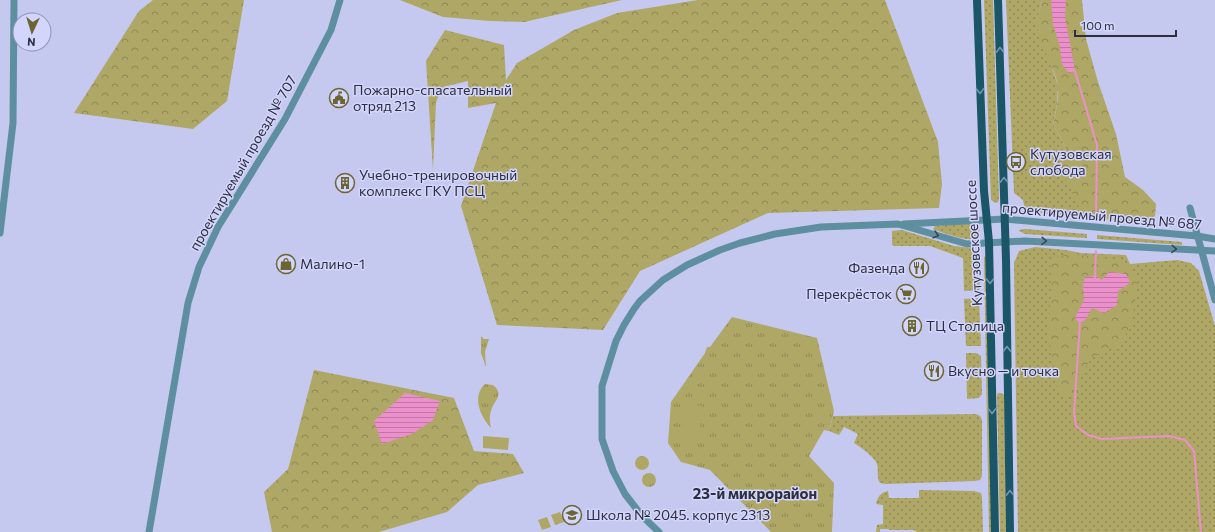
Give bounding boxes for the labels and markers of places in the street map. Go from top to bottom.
place label: Пожарно-спасательный отряд 213 [353,81,512,114]
public building icon: Пожарно-спасательный отряд 213 [328,87,350,109]
place label: Кутузовская слобода [1030,145,1112,178]
bus stop icon: Кутузовская слобода [1005,151,1027,173]
place label: Учебно-тренировочный комплекс ГКУ ПСЦ [359,166,517,199]
building icon: Учебно-тренировочный комплекс ГКУ ПСЦ [334,172,356,194]
shop icon: Малино-1 [275,253,297,275]
place label: Малино-1 [300,255,365,272]
restaurant icon: Фазенда [908,257,930,279]
place label: Фазенда [848,259,905,276]
supermarket icon: Перекрёсток [895,283,917,305]
place label: Перекрёсток [806,285,893,302]
building icon: ТЦ Столица [901,315,923,337]
place label: ТЦ Столица [926,317,1004,334]
restaurant icon: Вкусно — и точка [923,360,945,382]
place label: Вкусно — и точка [948,362,1059,379]
school or university icon: Школа № 2045. корпус 2313 [561,504,583,526]
place label: Школа № 2045. корпус 2313 [586,506,770,523]

